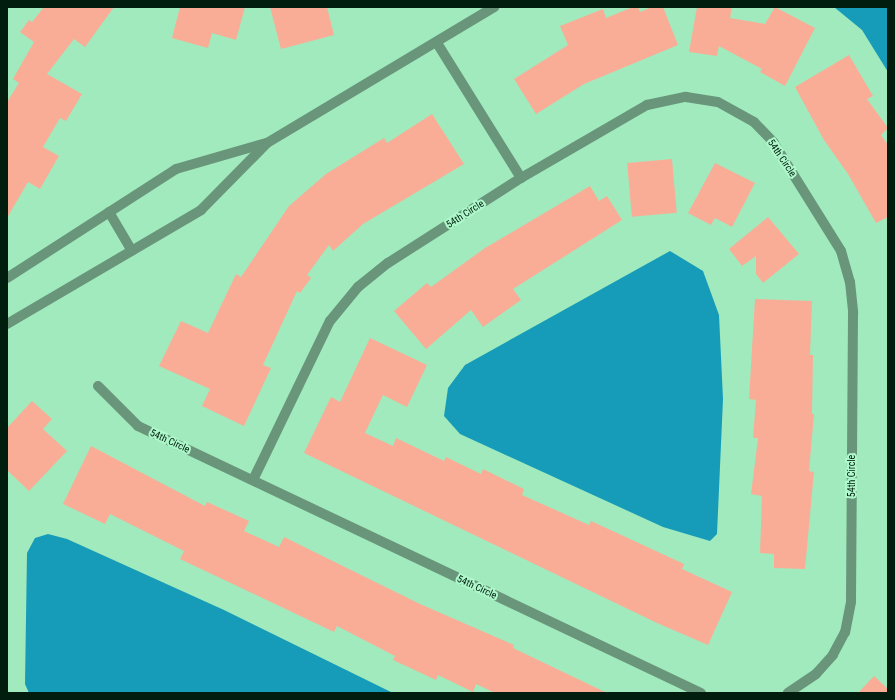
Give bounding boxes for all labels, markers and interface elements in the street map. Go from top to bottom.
street label: 54th Circle [765,137,799,179]
street label: 54th Circle [444,197,486,231]
street label: 54th Circle [148,427,192,455]
street label: 54th Circle [846,455,858,497]
street label: 54th Circle [455,573,499,601]

